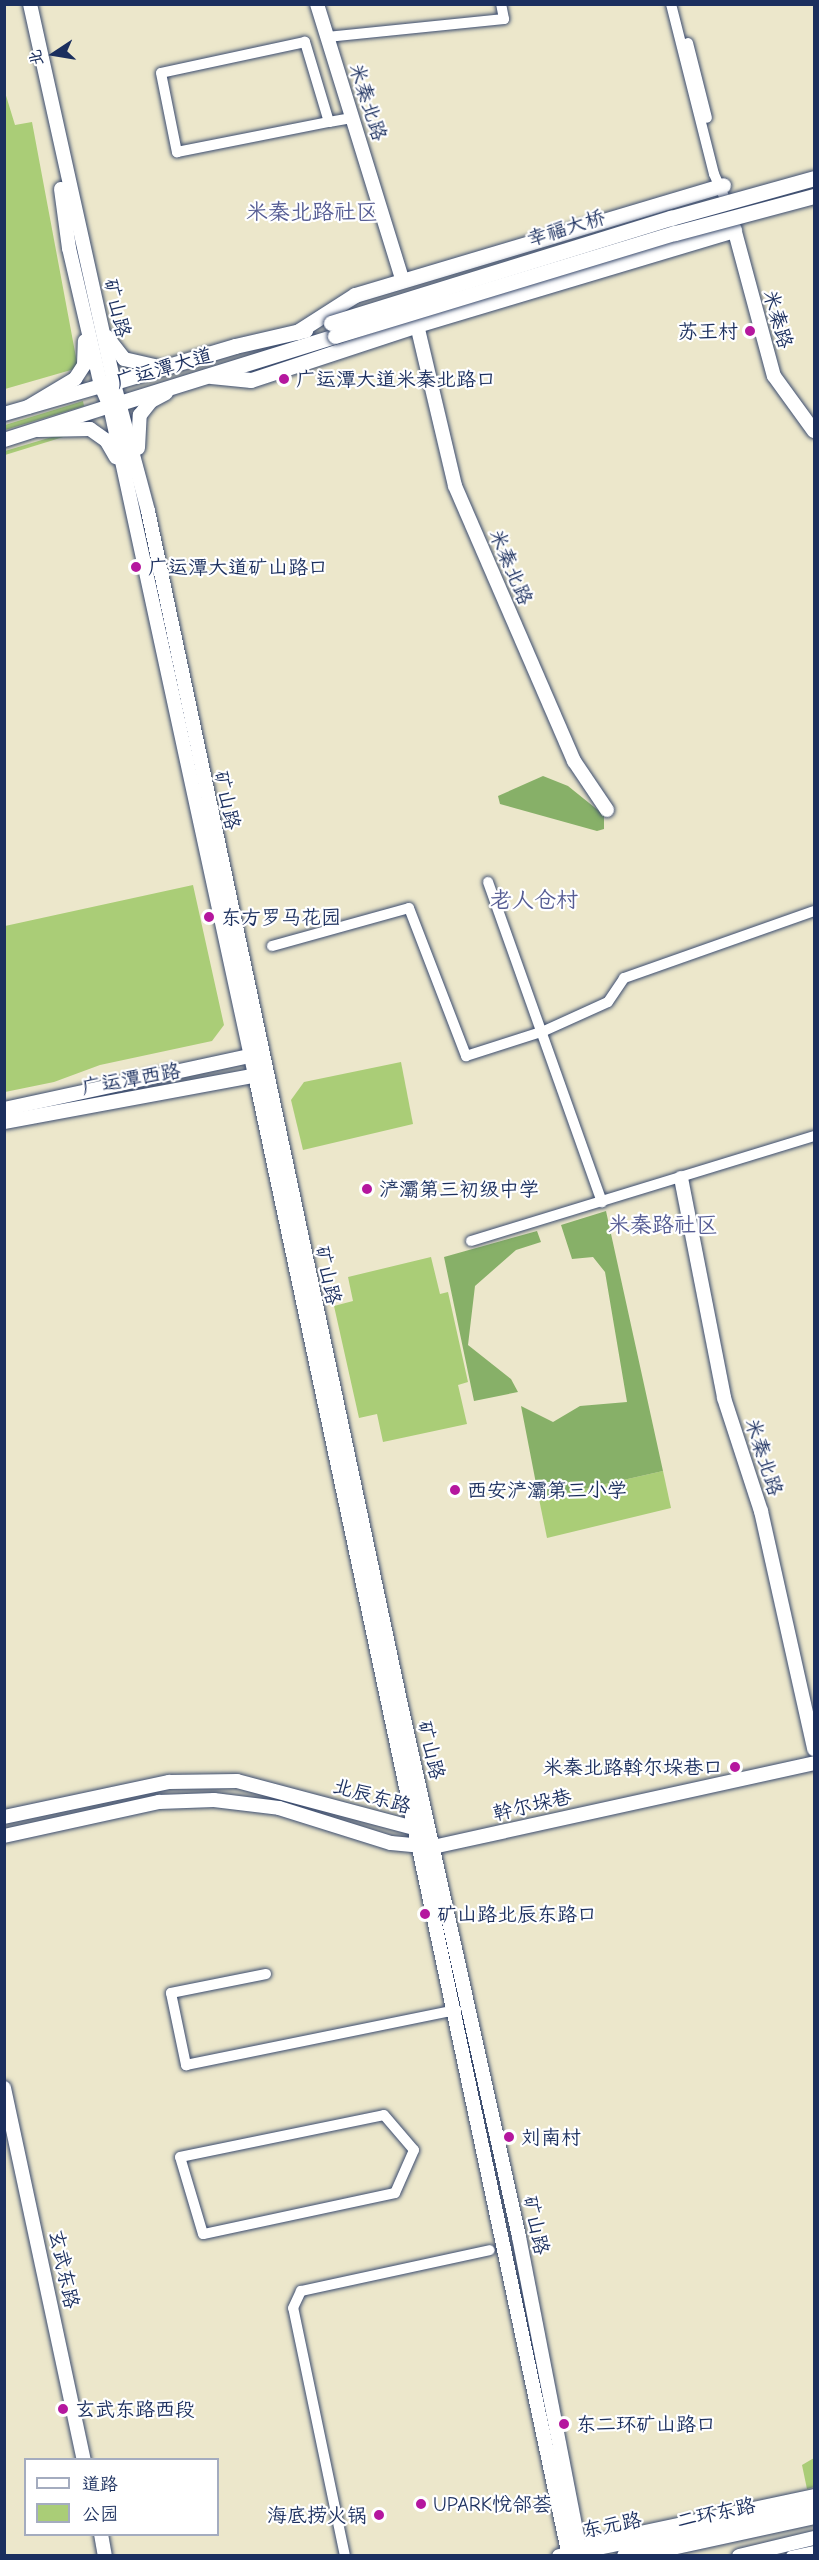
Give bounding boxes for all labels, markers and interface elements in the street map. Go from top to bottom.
north arrow [24,24,84,84]
text: 北 [26,48,47,67]
street label: 米秦北路 [344,60,392,144]
district label: 米秦北路社区 [246,200,378,226]
street label: 幸福大桥 [524,205,608,251]
street label: 矿山路 [99,276,135,340]
street label: 米秦路 [758,287,798,351]
place label: 苏王村 [678,319,738,343]
marker: 苏王村 [743,324,757,338]
street label: 广运潭大道 [113,343,215,393]
place label: 广运潭大道米秦北路口 [296,367,496,391]
marker: 广运潭大道米秦北路口 [277,372,291,386]
street label: 米秦北路 [484,525,538,609]
place label: 广运潭大道矿山路口 [148,555,328,579]
marker: 广运潭大道矿山路口 [129,560,143,574]
street label: 矿山路 [209,768,245,832]
district label: 老人仓村 [490,888,578,914]
place label: 东方罗马花园 [221,905,341,929]
marker: 东方罗马花园 [202,910,216,924]
street label: 广运潭西路 [80,1058,182,1100]
place label: 浐灞第三初级中学 [379,1177,539,1201]
marker: 浐灞第三初级中学 [360,1182,374,1196]
district label: 米秦路社区 [608,1213,718,1239]
street label: 矿山路 [310,1243,346,1307]
street label: 米秦北路 [740,1415,788,1499]
place label: 西安浐灞第三小学 [467,1478,627,1502]
marker: 西安浐灞第三小学 [448,1483,462,1497]
street label: 矿山路 [413,1718,449,1782]
place label: 米秦北路斡尔垛巷口 [543,1755,723,1779]
marker: 米秦北路斡尔垛巷口 [728,1760,742,1774]
street label: 北辰东路 [330,1773,414,1819]
street label: 幹尔垛巷 [490,1784,574,1826]
place label: 矿山路北辰东路口 [437,1902,597,1926]
marker: 矿山路北辰东路口 [418,1907,432,1921]
place label: 刘南村 [521,2125,581,2149]
marker: 刘南村 [502,2130,516,2144]
street label: 矿山路 [518,2193,554,2257]
street label: 玄武东路 [44,2227,84,2311]
place label: 玄武东路西段 [75,2397,195,2421]
marker: 玄武东路西段 [56,2402,70,2416]
place label: 东二环矿山路口 [576,2412,716,2436]
marker: 东二环矿山路口 [557,2417,571,2431]
legend [24,2458,219,2536]
text: 道路 [82,2474,118,2495]
place label: UPARK悦邻荟 [433,2492,552,2516]
street label: 二环东路 [674,2493,758,2533]
marker: UPARK悦邻荟 [414,2497,428,2511]
place label: 海底捞火锅 [267,2503,367,2527]
text: 公园 [82,2504,118,2525]
street label: 东元路 [580,2507,644,2543]
marker: 海底捞火锅 [372,2508,386,2522]

